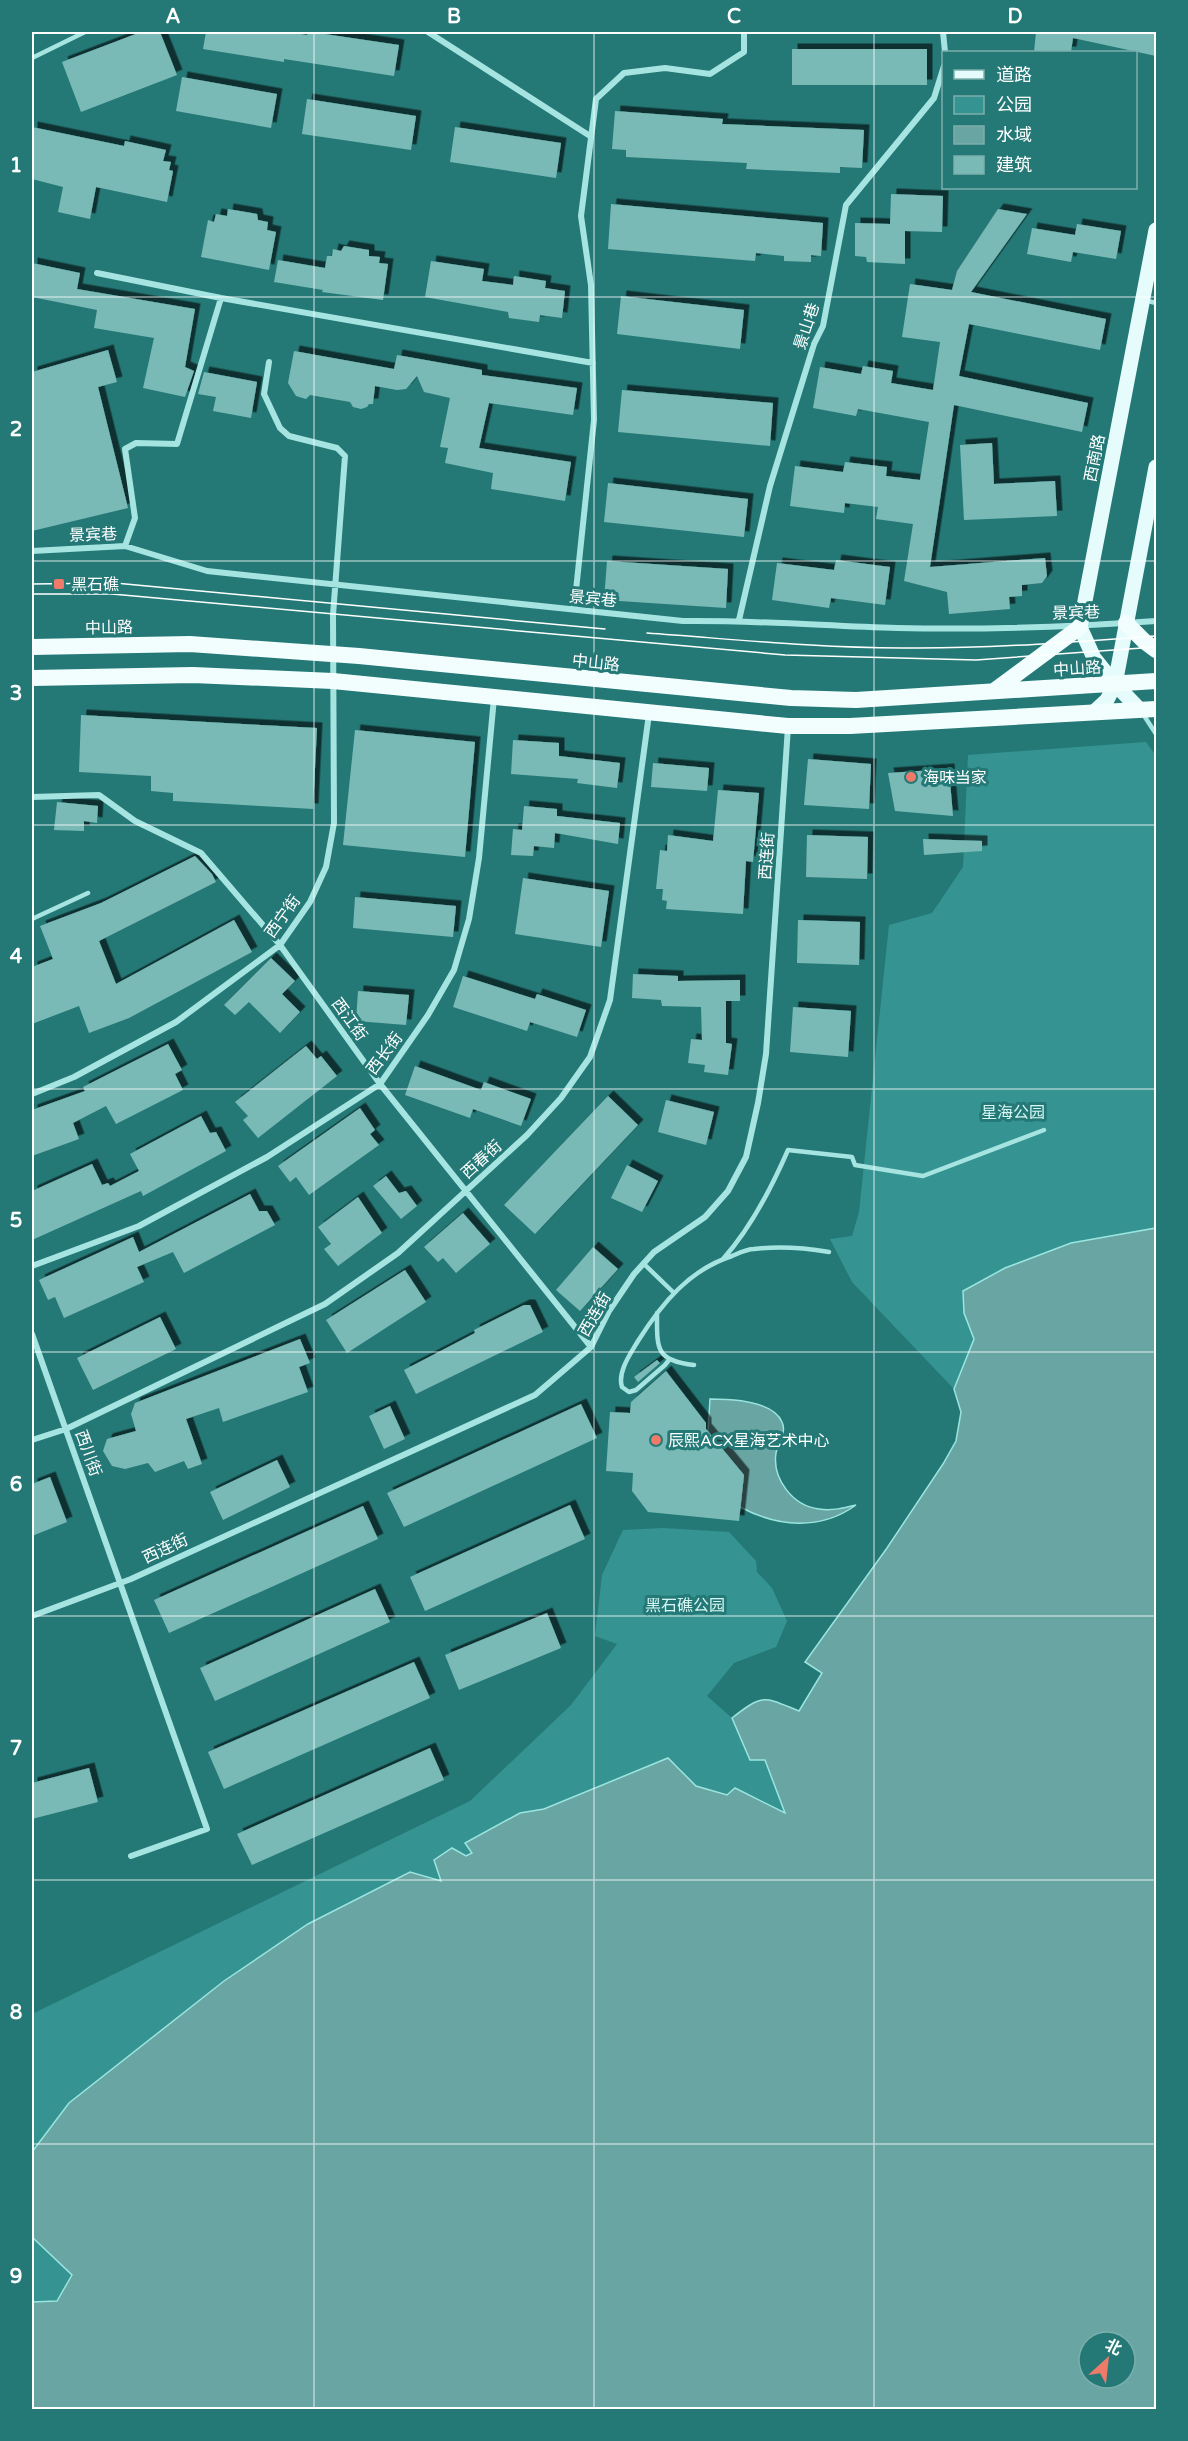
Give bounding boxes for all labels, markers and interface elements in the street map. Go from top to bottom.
text: A [166,5,181,29]
text: B [447,5,461,29]
text: C [727,5,741,29]
text: D [1007,5,1023,29]
legend [942,51,1137,189]
text: 道路 [996,64,1032,86]
text: 公园 [996,94,1032,116]
text: 水域 [996,124,1032,146]
text: 1 [10,154,22,178]
text: 建筑 [996,154,1032,176]
street label: 景山巷 [790,300,824,352]
text: 2 [10,418,22,442]
street label: 西南路 [1081,433,1109,484]
street label: 景宾巷 [69,524,117,546]
place label: 黑石礁 [71,575,119,595]
marker: 黑石礁 [52,577,66,591]
street label: 景宾巷 [568,587,618,611]
street label: 景宾巷 [1052,602,1100,624]
street label: 中山路 [85,618,133,638]
street label: 中山路 [571,651,621,675]
street label: 中山路 [1052,657,1102,681]
text: 3 [10,682,22,706]
place label: 海味当家 [923,768,987,788]
marker: 海味当家 [904,770,918,784]
street label: 西连街 [755,831,779,881]
street label: 西宁街 [261,891,305,942]
text: 4 [10,945,23,969]
street label: 西江街 [327,994,371,1045]
street label: 西长街 [362,1028,407,1079]
park label: 星海公园 [981,1103,1045,1123]
street label: 西春街 [457,1136,506,1183]
text: 5 [10,1209,22,1233]
street label: 西连街 [574,1289,616,1340]
street label: 西川街 [70,1427,106,1479]
place label: 辰熙ACX星海艺术中心 [668,1431,830,1451]
marker: 辰熙ACX星海艺术中心 [649,1433,663,1447]
text: 6 [10,1473,22,1497]
street label: 西连街 [139,1530,191,1568]
park label: 黑石礁公园 [645,1596,725,1616]
text: 7 [10,1737,22,1761]
text: 8 [10,2001,22,2025]
text: 9 [10,2265,22,2289]
north arrow [1077,2330,1137,2390]
text: 北 [1102,2335,1125,2360]

